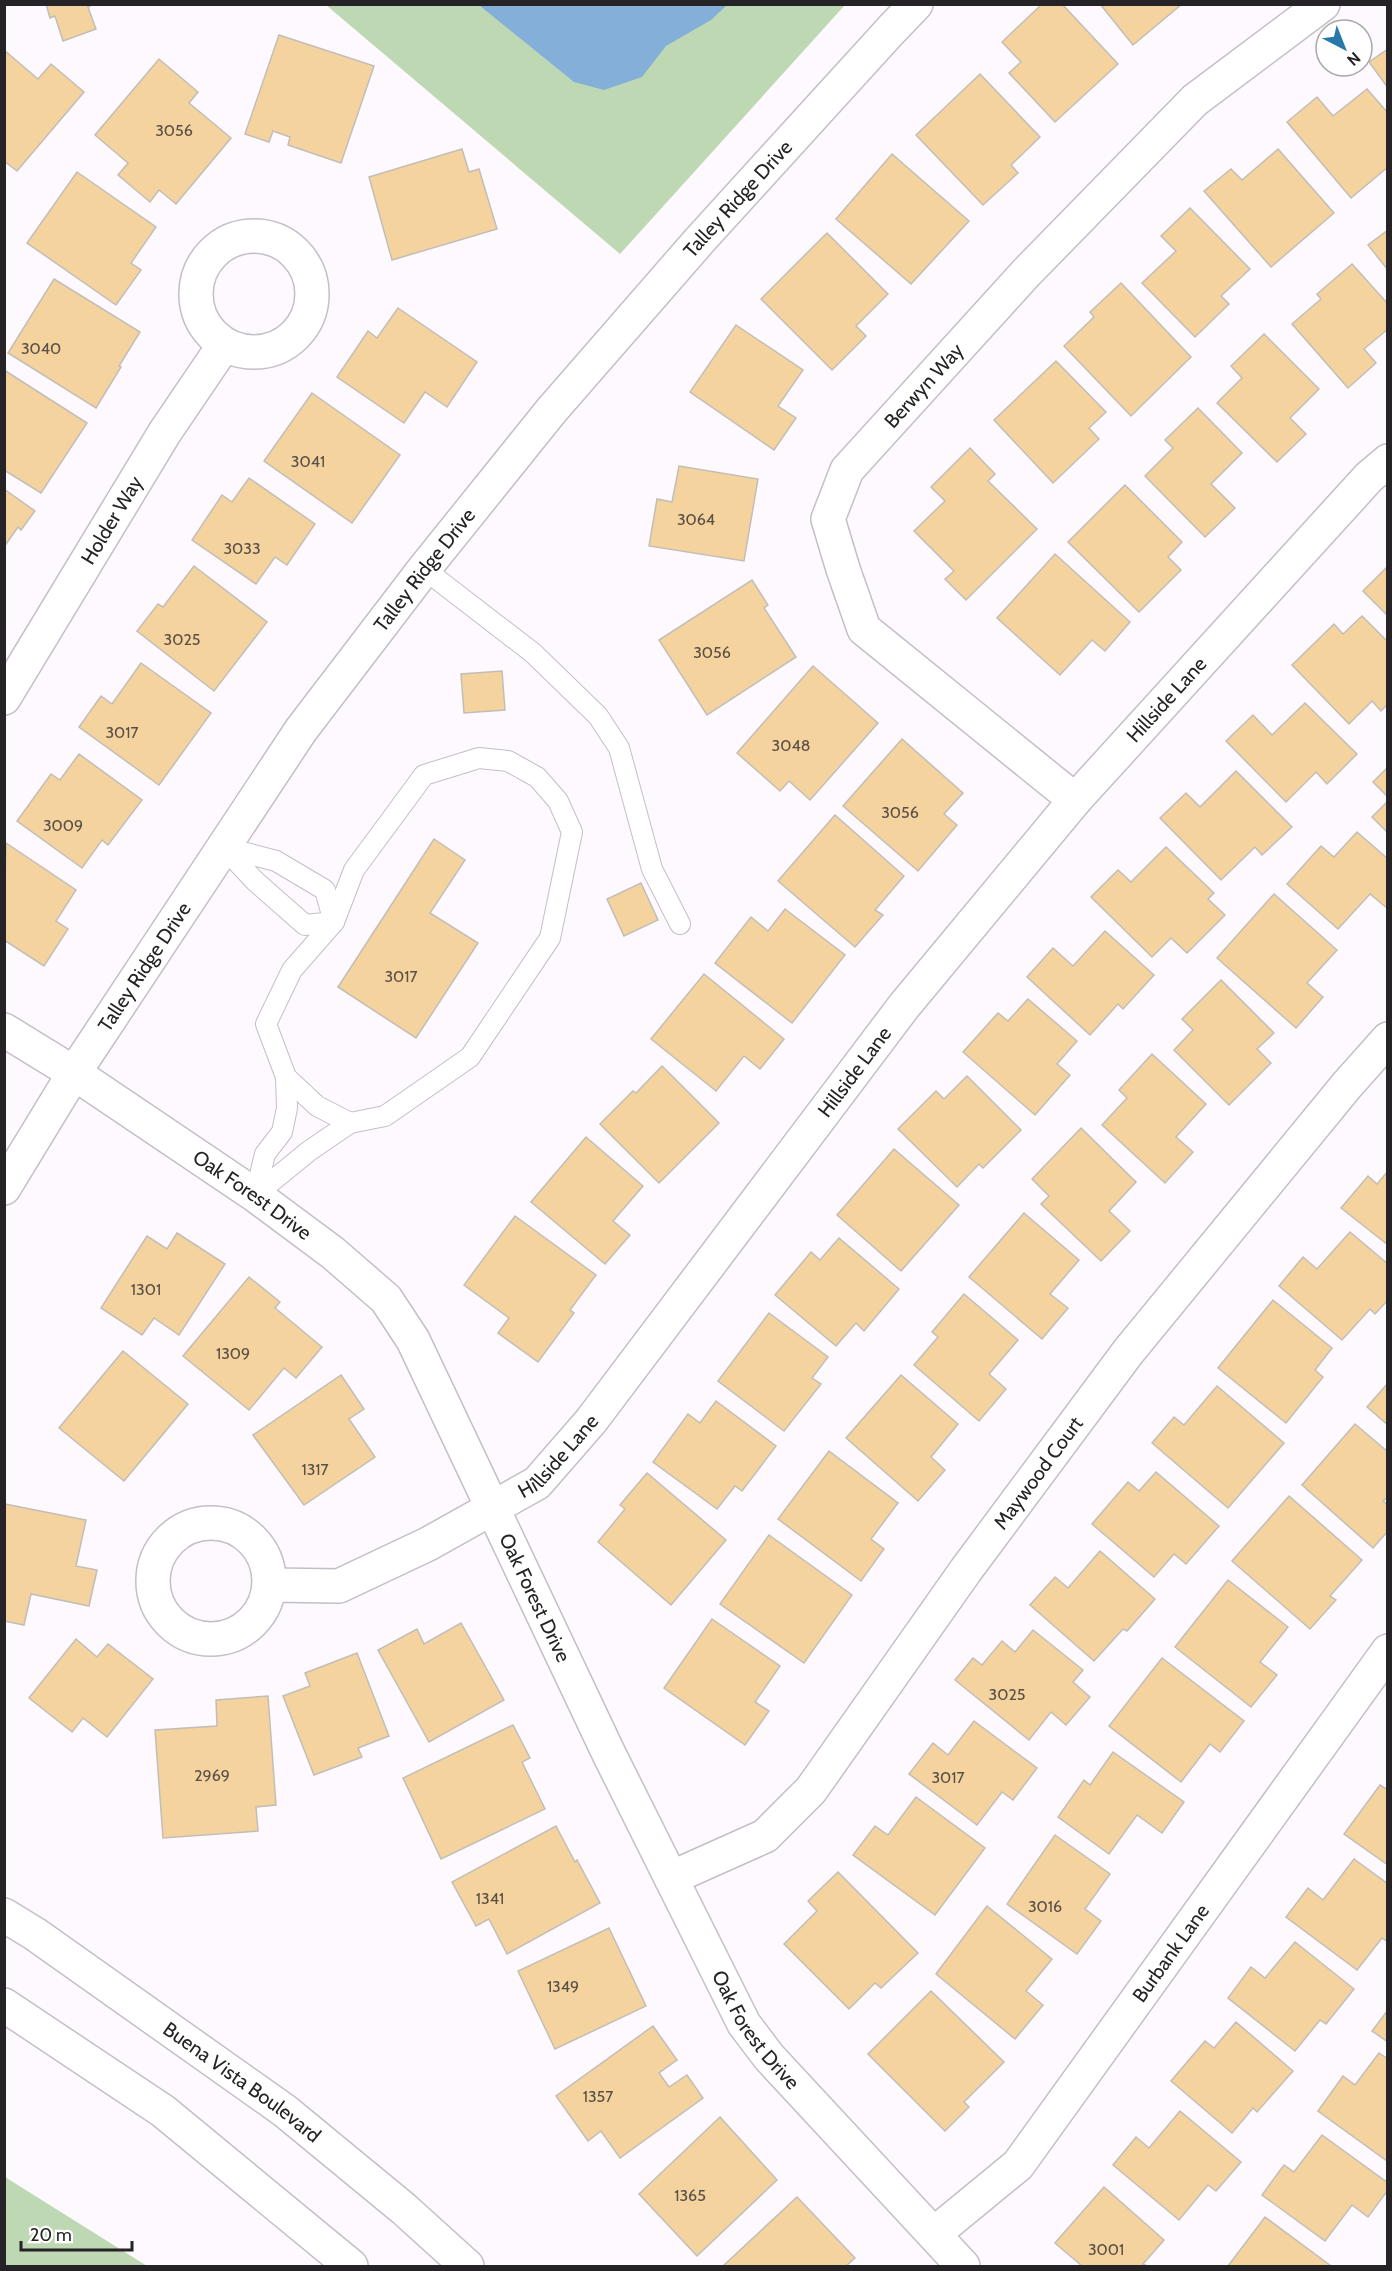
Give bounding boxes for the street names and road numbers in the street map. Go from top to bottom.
street label: Talley Ridge Drive [678,135,797,262]
street label: Berwyn Way [879,338,968,433]
street label: Holder Way [76,471,148,569]
street label: Talley Ridge Drive [369,503,480,636]
street label: Hillside Lane [1122,652,1211,747]
street label: Talley Ridge Drive [93,898,196,1036]
street label: Hillside Lane [813,1022,896,1122]
street label: Oak Forest Drive [188,1145,316,1245]
street label: Hillside Lane [514,1409,603,1503]
street label: Maywood Court [988,1412,1088,1534]
street label: Oak Forest Drive [494,1529,576,1666]
street label: Burbank Lane [1127,1899,1214,2007]
street label: Oak Forest Drive [707,1966,805,2094]
street label: Buena Vista Boulevard [159,2017,326,2148]

